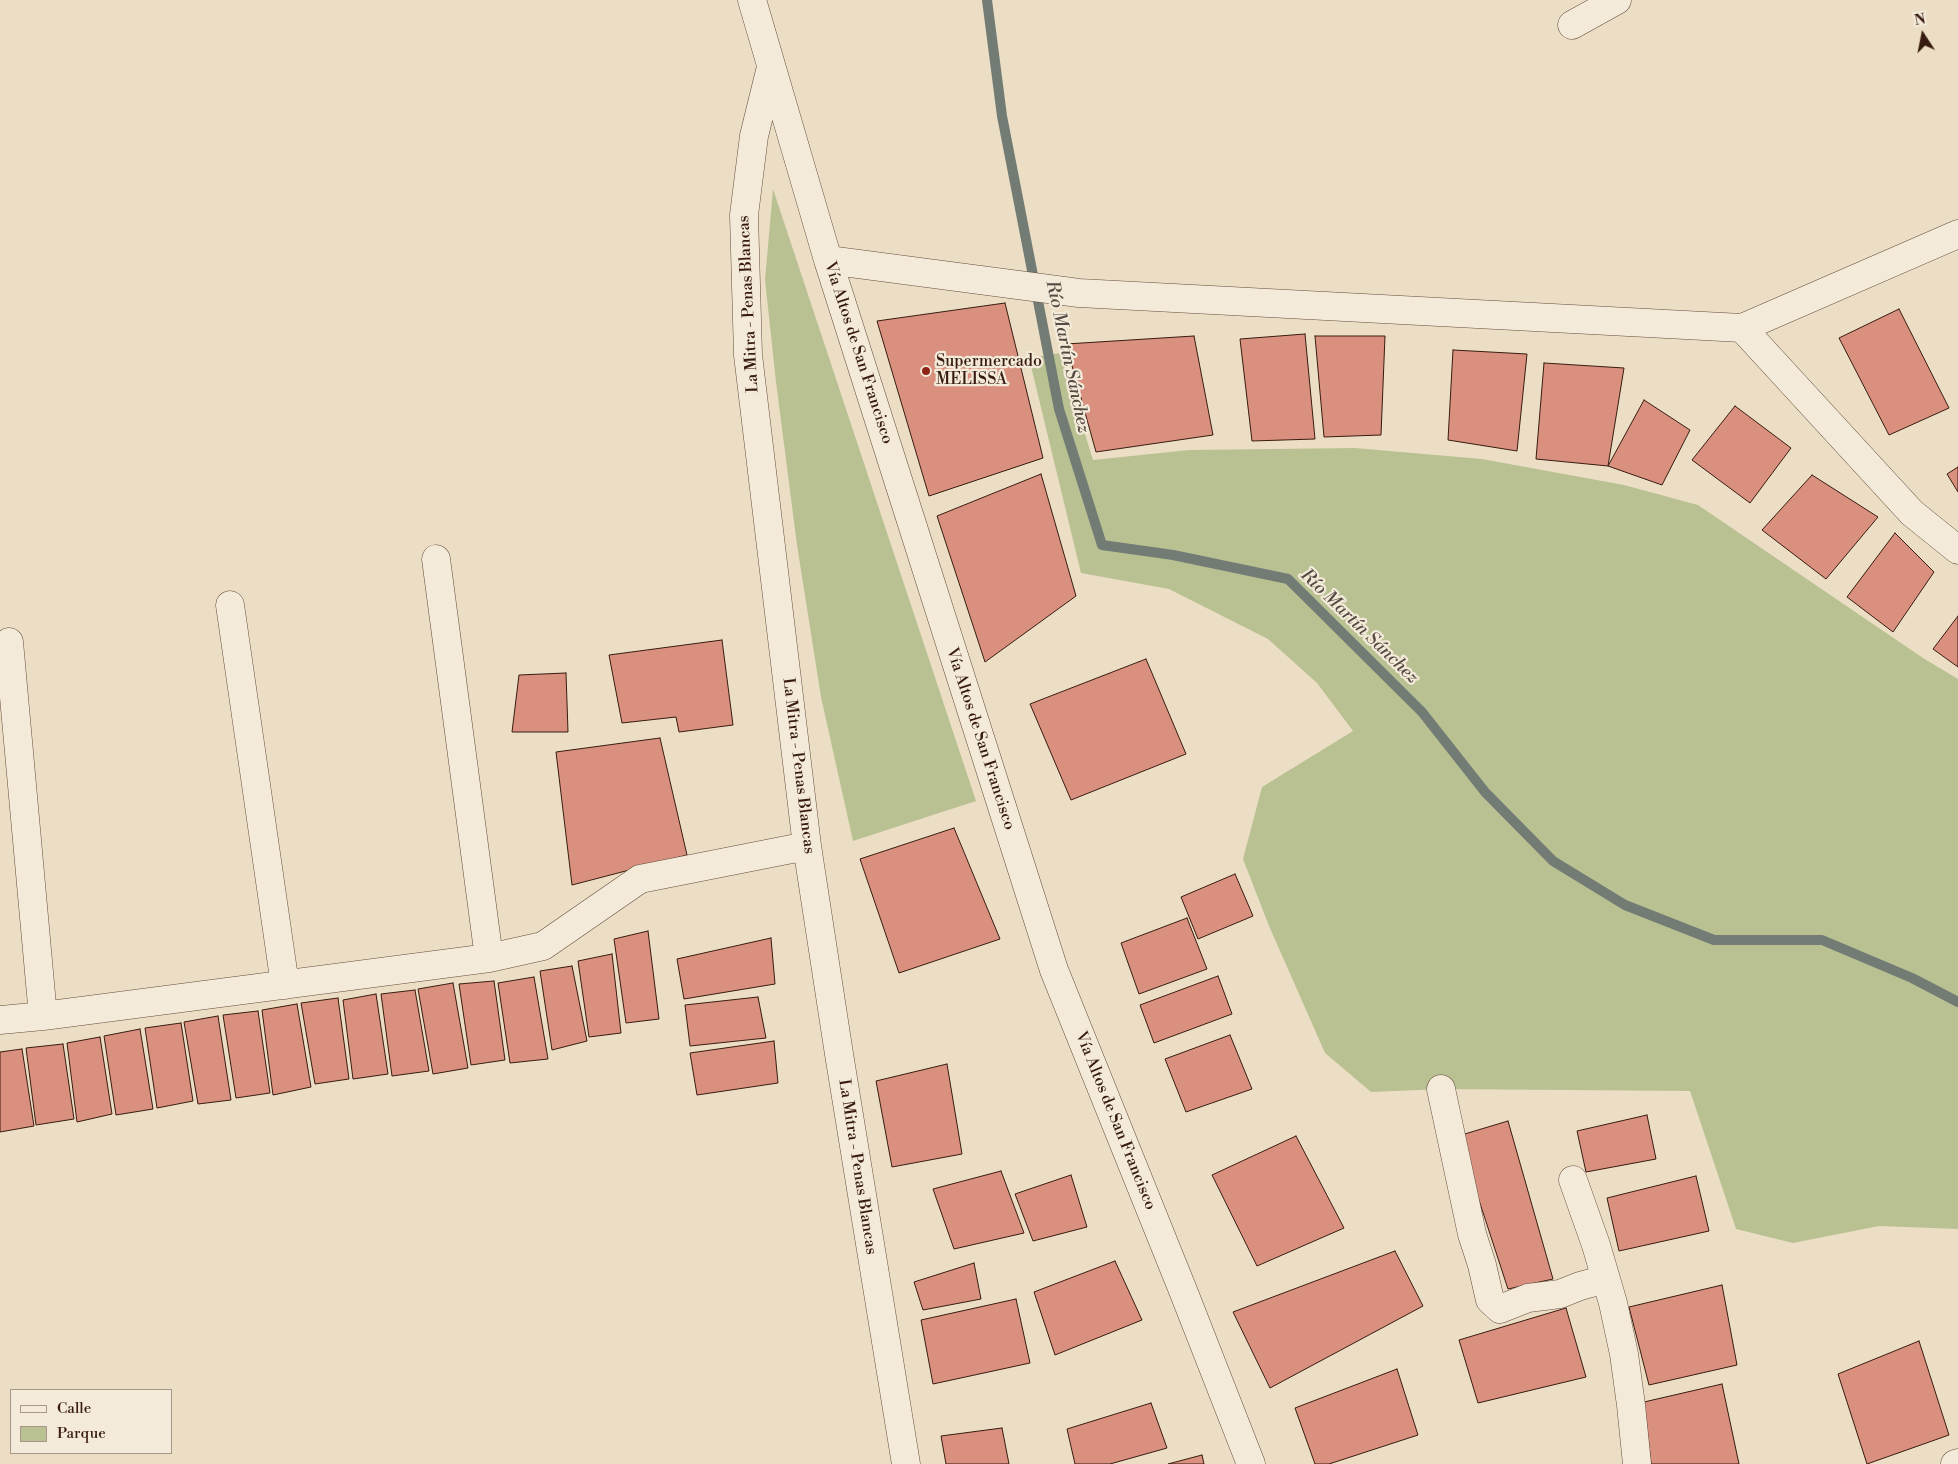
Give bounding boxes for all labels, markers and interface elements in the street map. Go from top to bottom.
north arrow [1898,10,1948,60]
text: N [1913,10,1927,30]
street label: La Mitra - Penas Blancas [735,215,763,393]
street label: Vía Altos de San Francisco [819,259,897,447]
water label: Río Martín Sánchez [1040,279,1094,435]
place label: Supermercado MELISSA [936,352,1042,390]
marker: Supermercado MELISSA [920,365,932,377]
water label: Río Martín Sánchez [1295,565,1423,689]
street label: Vía Altos de San Francisco [941,645,1019,833]
street label: La Mitra - Penas Blancas [778,677,818,855]
street label: Vía Altos de San Francisco [1070,1029,1160,1213]
street label: La Mitra - Penas Blancas [834,1078,880,1256]
legend [10,1389,172,1454]
text: Calle [57,1399,91,1418]
text: Parque [57,1424,106,1443]

